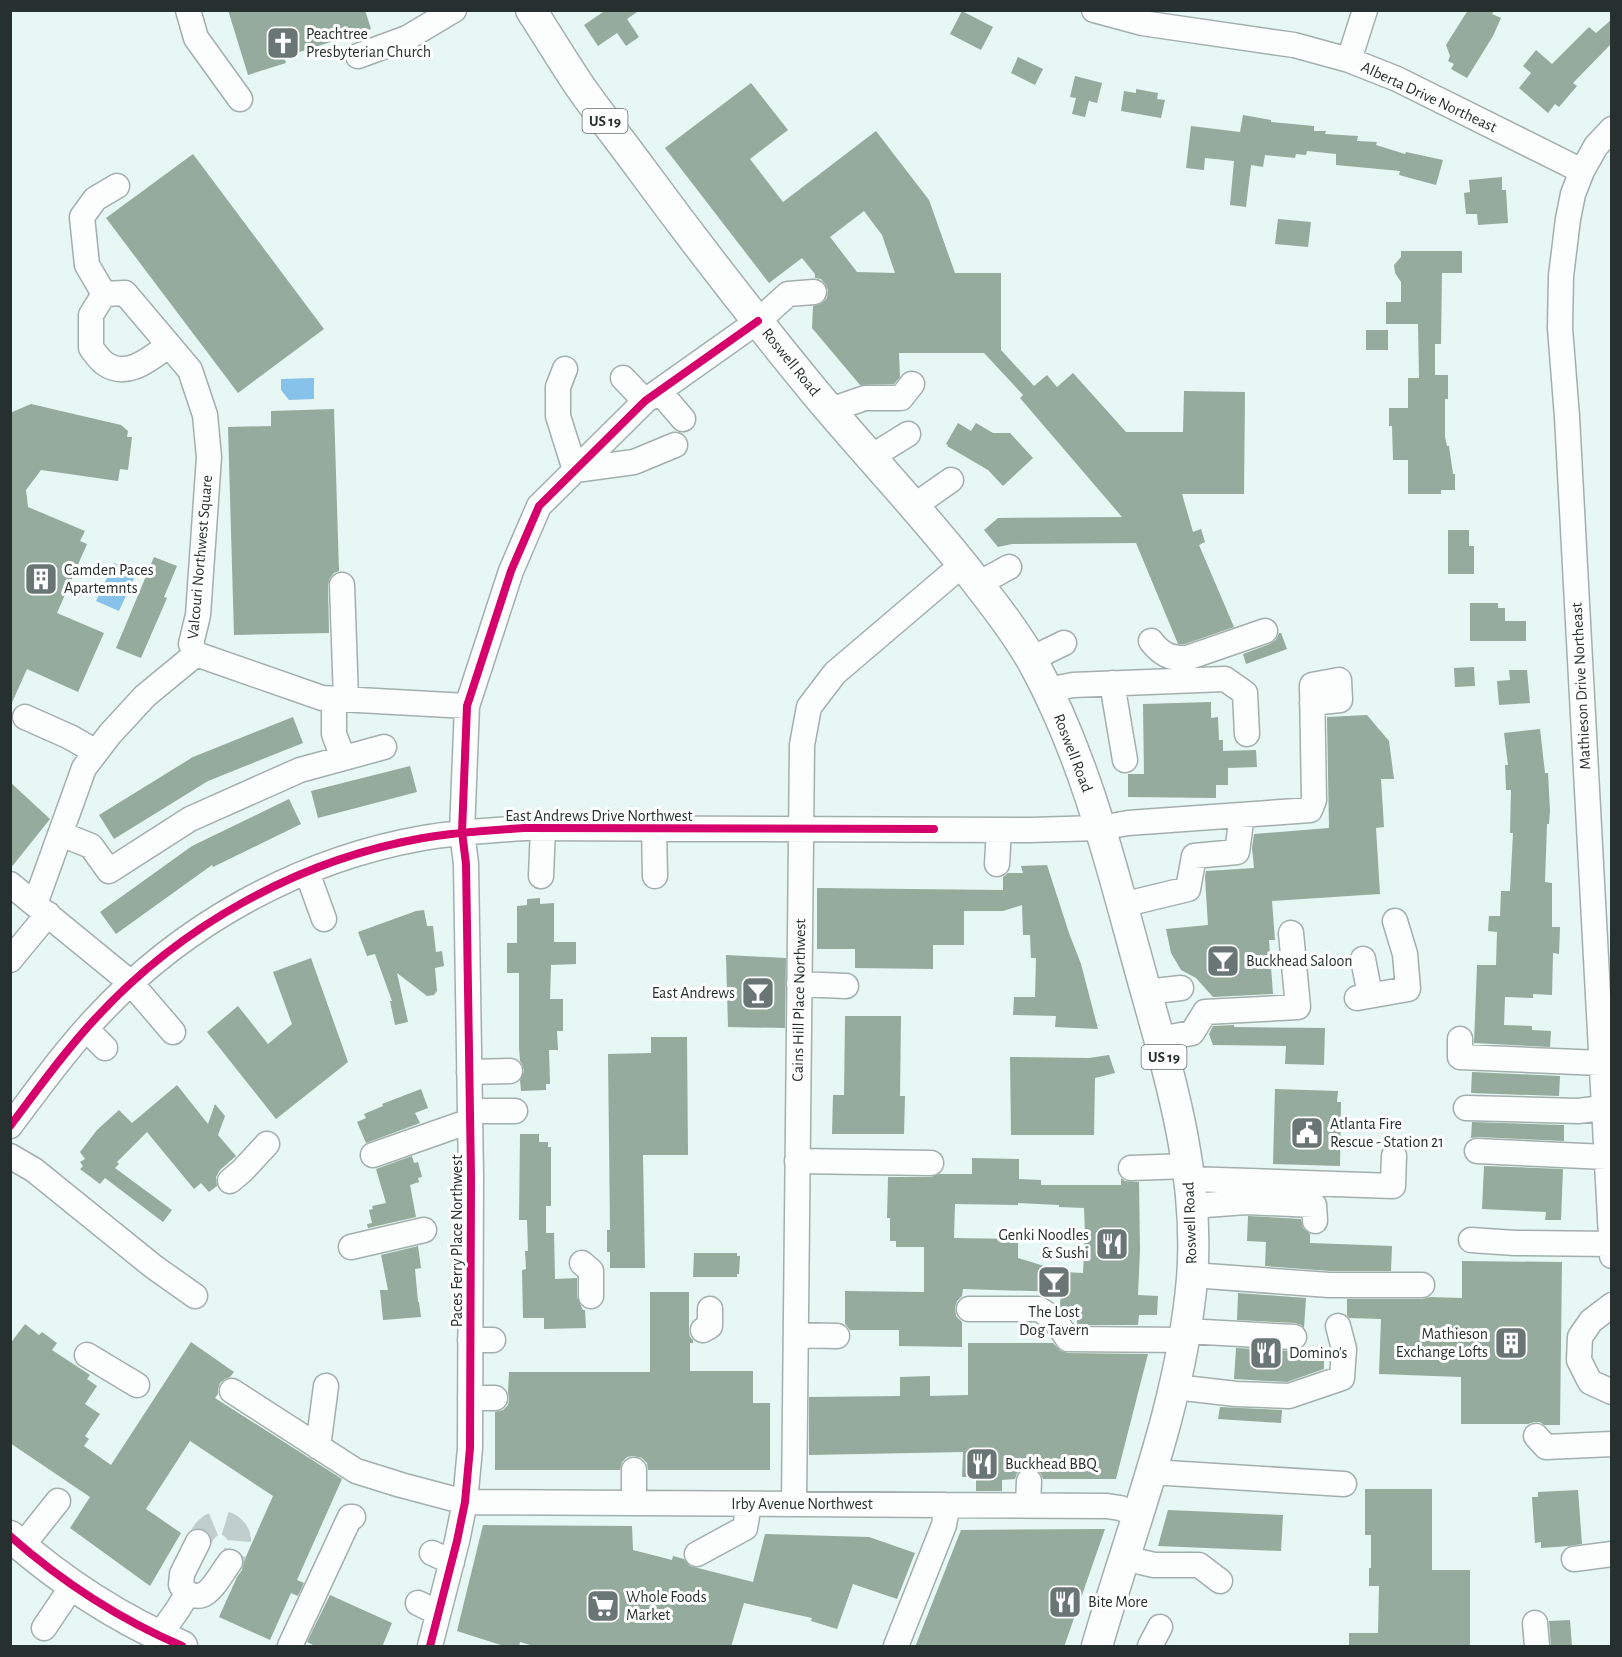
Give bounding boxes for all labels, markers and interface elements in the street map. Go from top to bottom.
church icon: Peachtree Presbyterian Church [265,25,301,61]
place label: Peachtree Presbyterian Church [306,26,431,61]
street label: Alberta Drive Northeast [1359,59,1499,135]
road number: US 19 [582,109,628,133]
street label: Roswell Road [759,325,823,399]
street label: Valcouri Northwest Square [185,474,215,640]
building icon: Camden Paces Apartemnts [23,561,59,597]
place label: Camden Paces Apartemnts [64,562,154,596]
street label: Mathieson Drive Northeast [1569,602,1593,770]
street label: Roswell Road [1051,712,1095,794]
street label: East Andrews Drive Northwest [505,808,693,824]
street label: Cains Hill Place Northwest [790,918,808,1082]
bar icon: Buckhead Saloon [1205,943,1241,979]
place label: Buckhead Saloon [1246,953,1353,969]
bar icon: East Andrews [740,975,776,1011]
place label: East Andrews [652,985,735,1001]
road number: US 19 [1142,1045,1186,1069]
public building icon: Atlanta Fire Rescue - Station 21 [1289,1115,1325,1151]
place label: Atlanta Fire Rescue - Station 21 [1330,1116,1444,1150]
street label: Paces Ferry Place Northwest [449,1155,466,1327]
street label: Roswell Road [1181,1182,1199,1264]
restaurant icon: Genki Noodles & Sushi [1094,1226,1130,1262]
place label: Genki Noodles & Sushi [998,1227,1089,1261]
bar icon: The Lost Dog Tavern [1036,1264,1072,1300]
place label: The Lost Dog Tavern [1019,1304,1089,1338]
building icon: Mathieson Exchange Lofts [1493,1325,1529,1361]
place label: Mathieson Exchange Lofts [1396,1326,1488,1360]
restaurant icon: Domino's [1248,1335,1284,1371]
place label: Domino's [1289,1345,1348,1361]
restaurant icon: Buckhead BBQ [964,1446,1000,1482]
place label: Buckhead BBQ [1005,1456,1098,1473]
street label: Irby Avenue Northwest [731,1496,873,1513]
restaurant icon: Bite More [1047,1584,1083,1620]
supermarket icon: Whole Foods Market [585,1588,621,1624]
place label: Whole Foods Market [626,1589,707,1623]
place label: Bite More [1088,1594,1148,1610]

